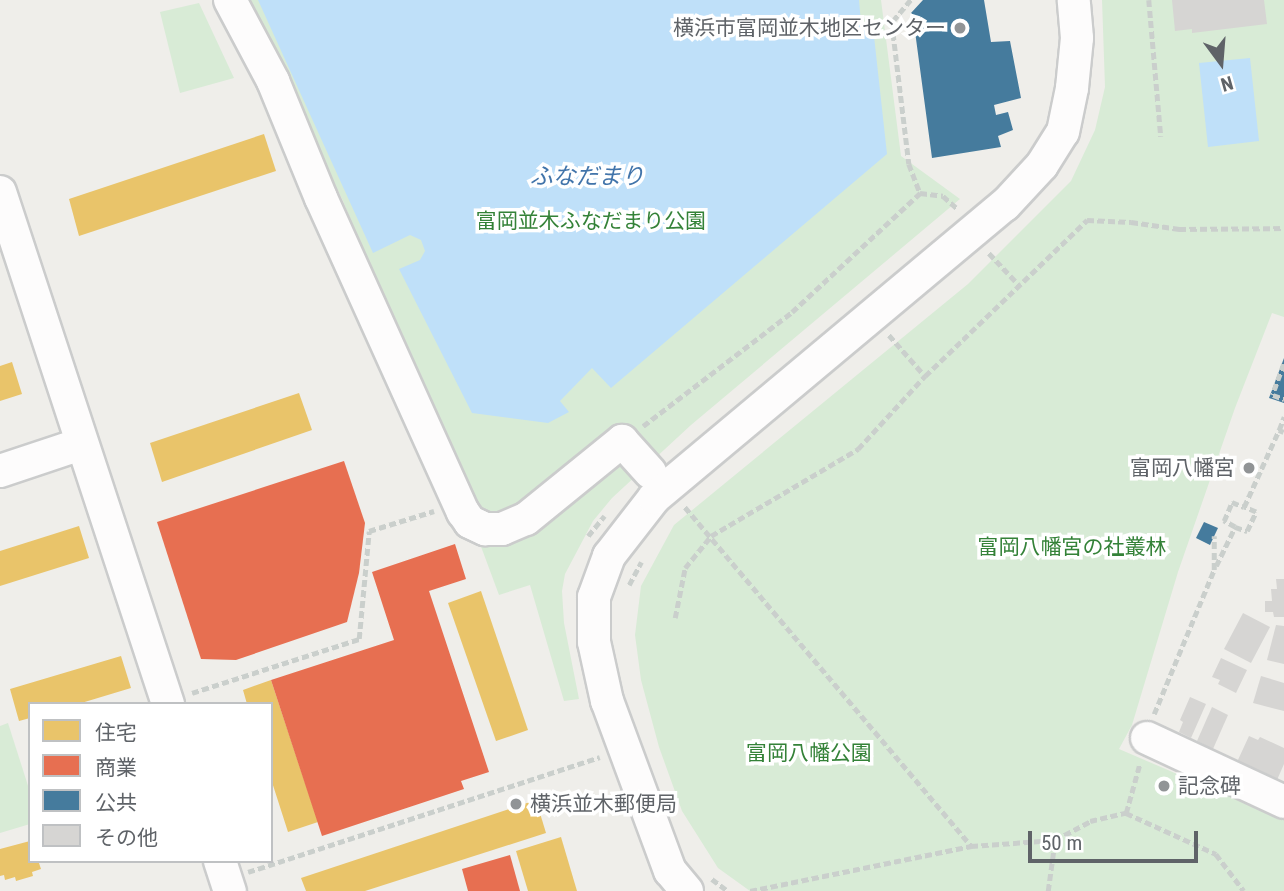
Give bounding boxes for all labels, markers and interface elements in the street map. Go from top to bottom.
place label: 横浜市富岡並木地区センター [673,15,946,41]
marker: 横浜市富岡並木地区センター [952,20,968,36]
north arrow [1186,28,1256,98]
text: N [1218,71,1236,96]
water label: ふなだまり [530,163,644,191]
park label: 富岡並木ふなだまり公園 [476,208,706,234]
place label: 富岡八幡宮 [1130,455,1235,481]
marker: 富岡八幡宮 [1241,460,1257,476]
park label: 富岡八幡宮の社叢林 [978,534,1166,560]
legend [28,702,273,863]
text: 住宅 [95,721,137,745]
park label: 富岡八幡公園 [746,740,872,766]
text: 商業 [95,756,137,780]
place label: 記念碑 [1178,773,1241,799]
marker: 記念碑 [1156,778,1172,794]
text: 公共 [95,791,137,815]
place label: 横浜並木郵便局 [530,791,677,817]
marker: 横浜並木郵便局 [508,796,524,812]
scale bar [1032,818,1202,862]
text: その他 [95,826,158,850]
text: 50 m [1041,831,1082,855]

